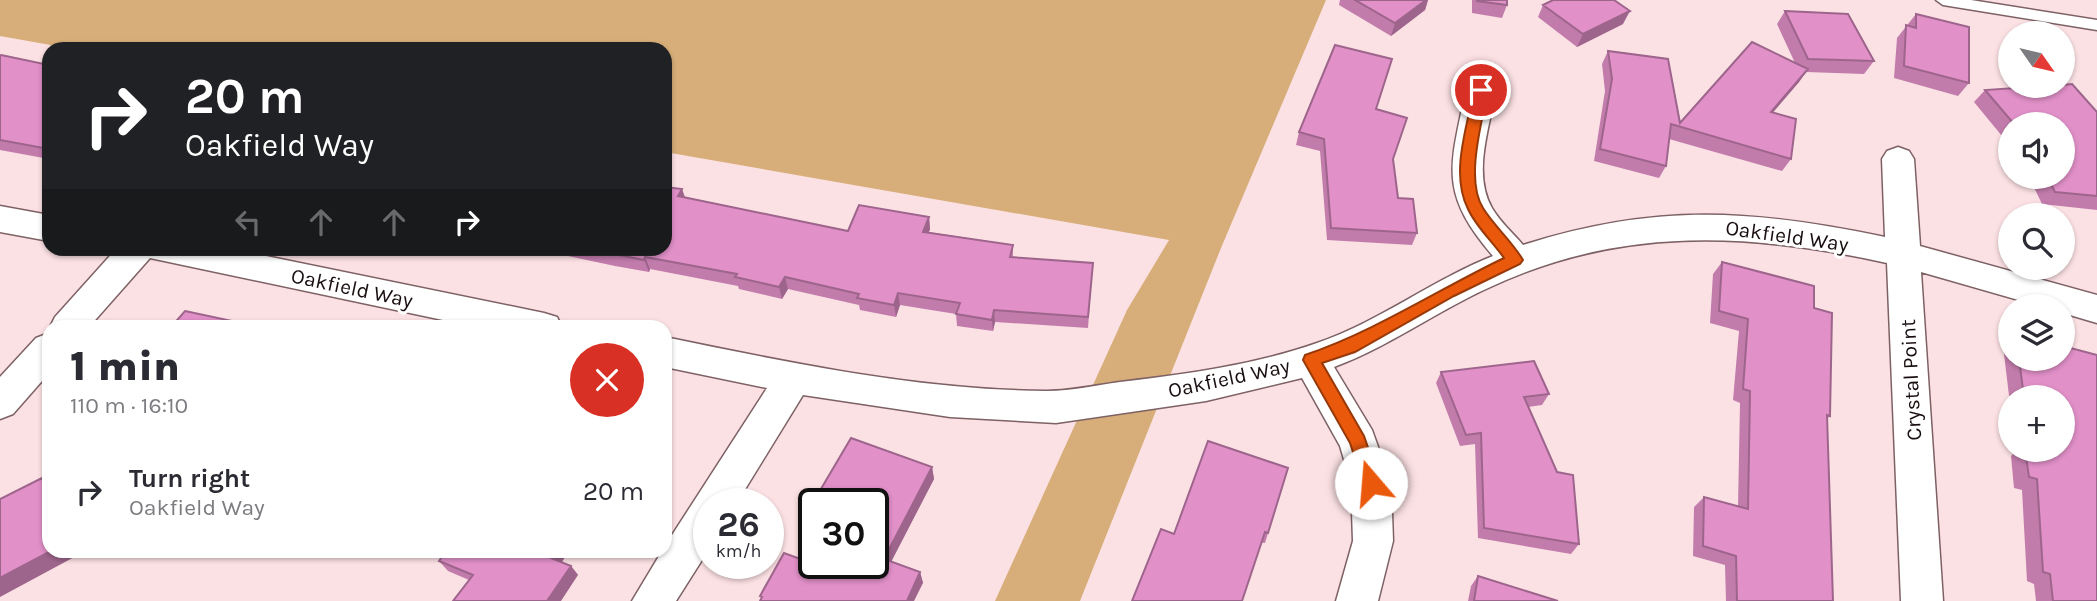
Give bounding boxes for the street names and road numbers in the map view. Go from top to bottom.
street label: Oakfield Way [1724,215,1850,257]
street label: Oakfield Way [289,263,415,313]
street label: Crystal Point [1896,319,1926,441]
street label: Oakfield Way [1166,353,1292,403]

